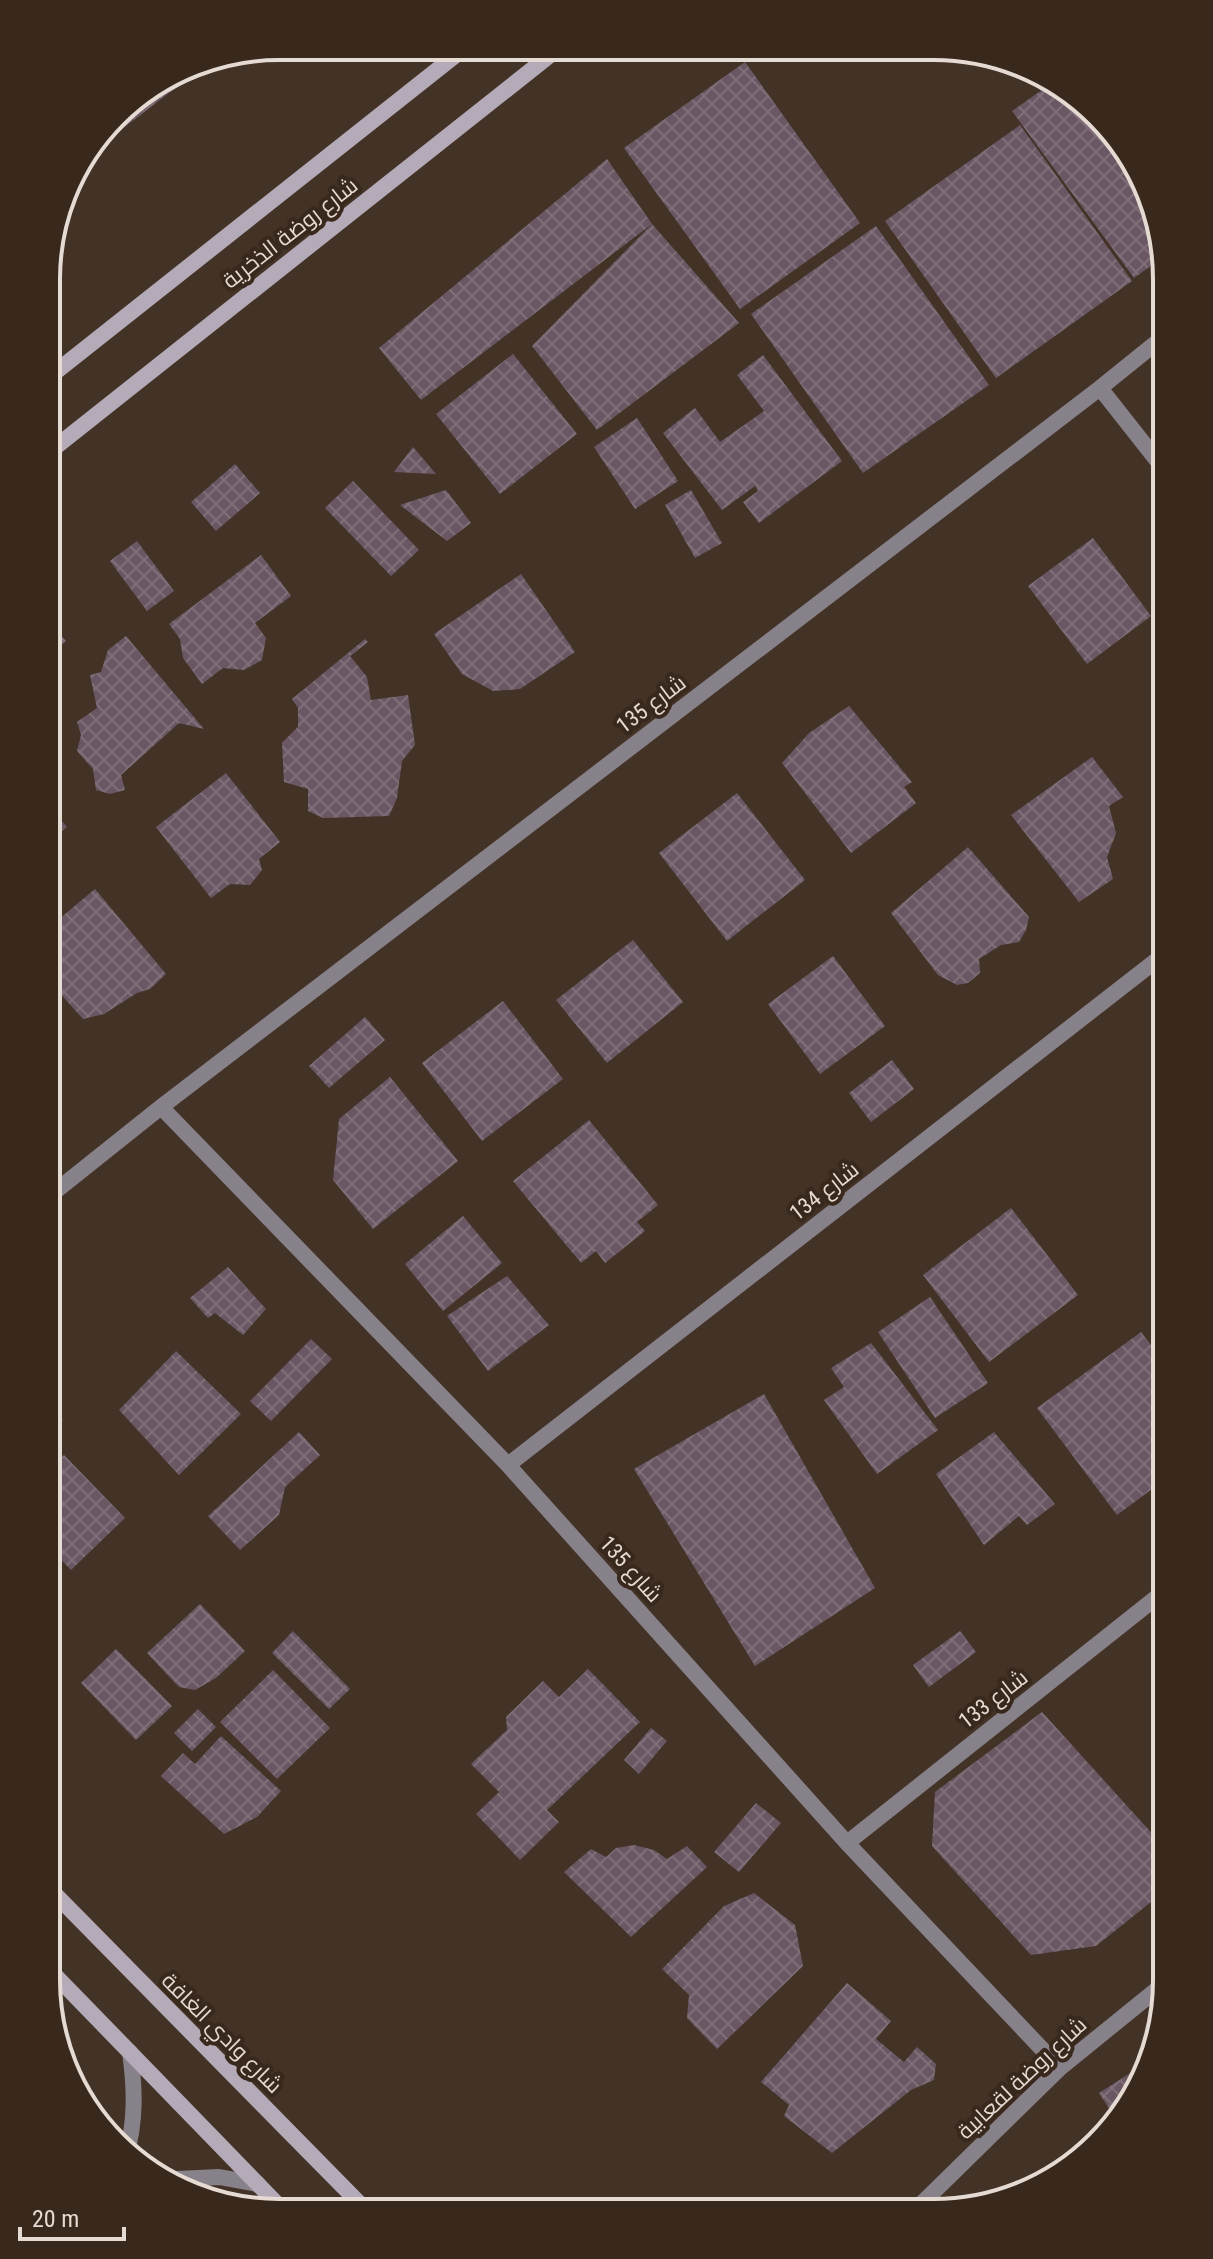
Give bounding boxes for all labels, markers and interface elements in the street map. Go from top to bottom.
street label: شارع روضة الذخرية [218,173,364,295]
street label: شارع 135 [611,670,692,740]
street label: شارع 134 [785,1156,865,1227]
street label: شارع 135 [593,1531,667,1609]
street label: شارع 133 [954,1664,1034,1735]
street label: شارع وادي الغافة [154,1968,287,2101]
street label: شارع روضة لقعابية [952,2012,1093,2146]
scale bar [20,2191,124,2241]
text: 20 m [32,2205,79,2233]

